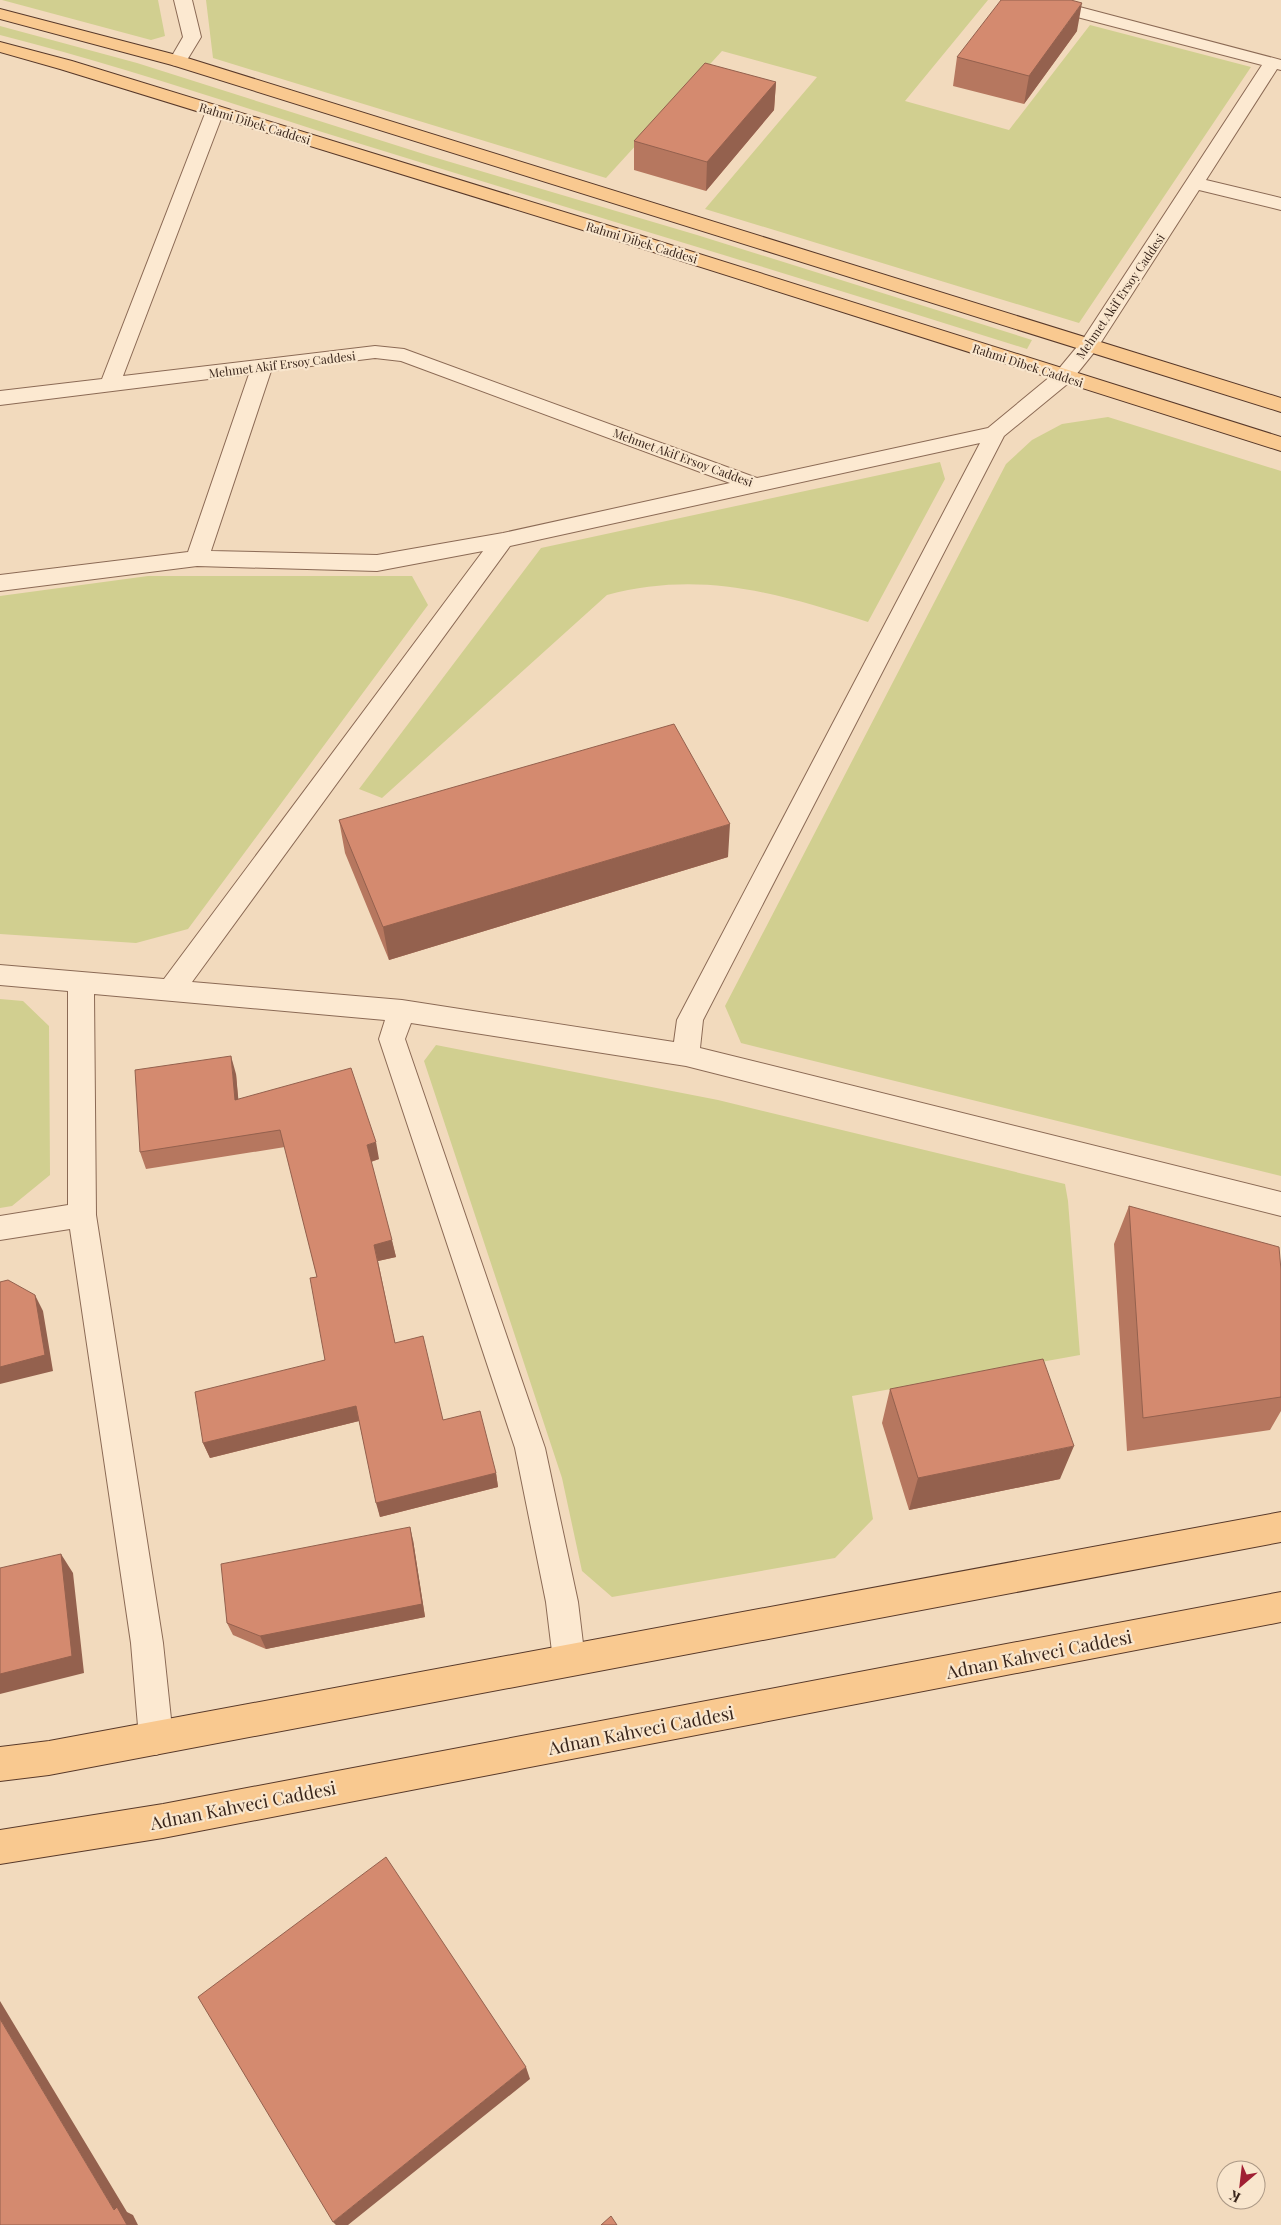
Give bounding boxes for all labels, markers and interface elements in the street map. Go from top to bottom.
street label: Rahmi Dibek Caddesi [197,98,313,148]
street label: Rahmi Dibek Caddesi [584,217,700,267]
street label: Mehmet Akif Ersoy Caddesi [1072,230,1168,362]
street label: Rahmi Dibek Caddesi [971,340,1086,391]
street label: Mehmet Akif Ersoy Caddesi [208,347,357,381]
street label: Mehmet Akif Ersoy Caddesi [611,424,756,490]
street label: Adnan Kahveci Caddesi [943,1624,1134,1684]
street label: Adnan Kahveci Caddesi [545,1700,736,1760]
street label: Adnan Kahveci Caddesi [147,1775,338,1835]
north arrow [1216,2160,1266,2210]
text: K [1225,2186,1244,2208]

